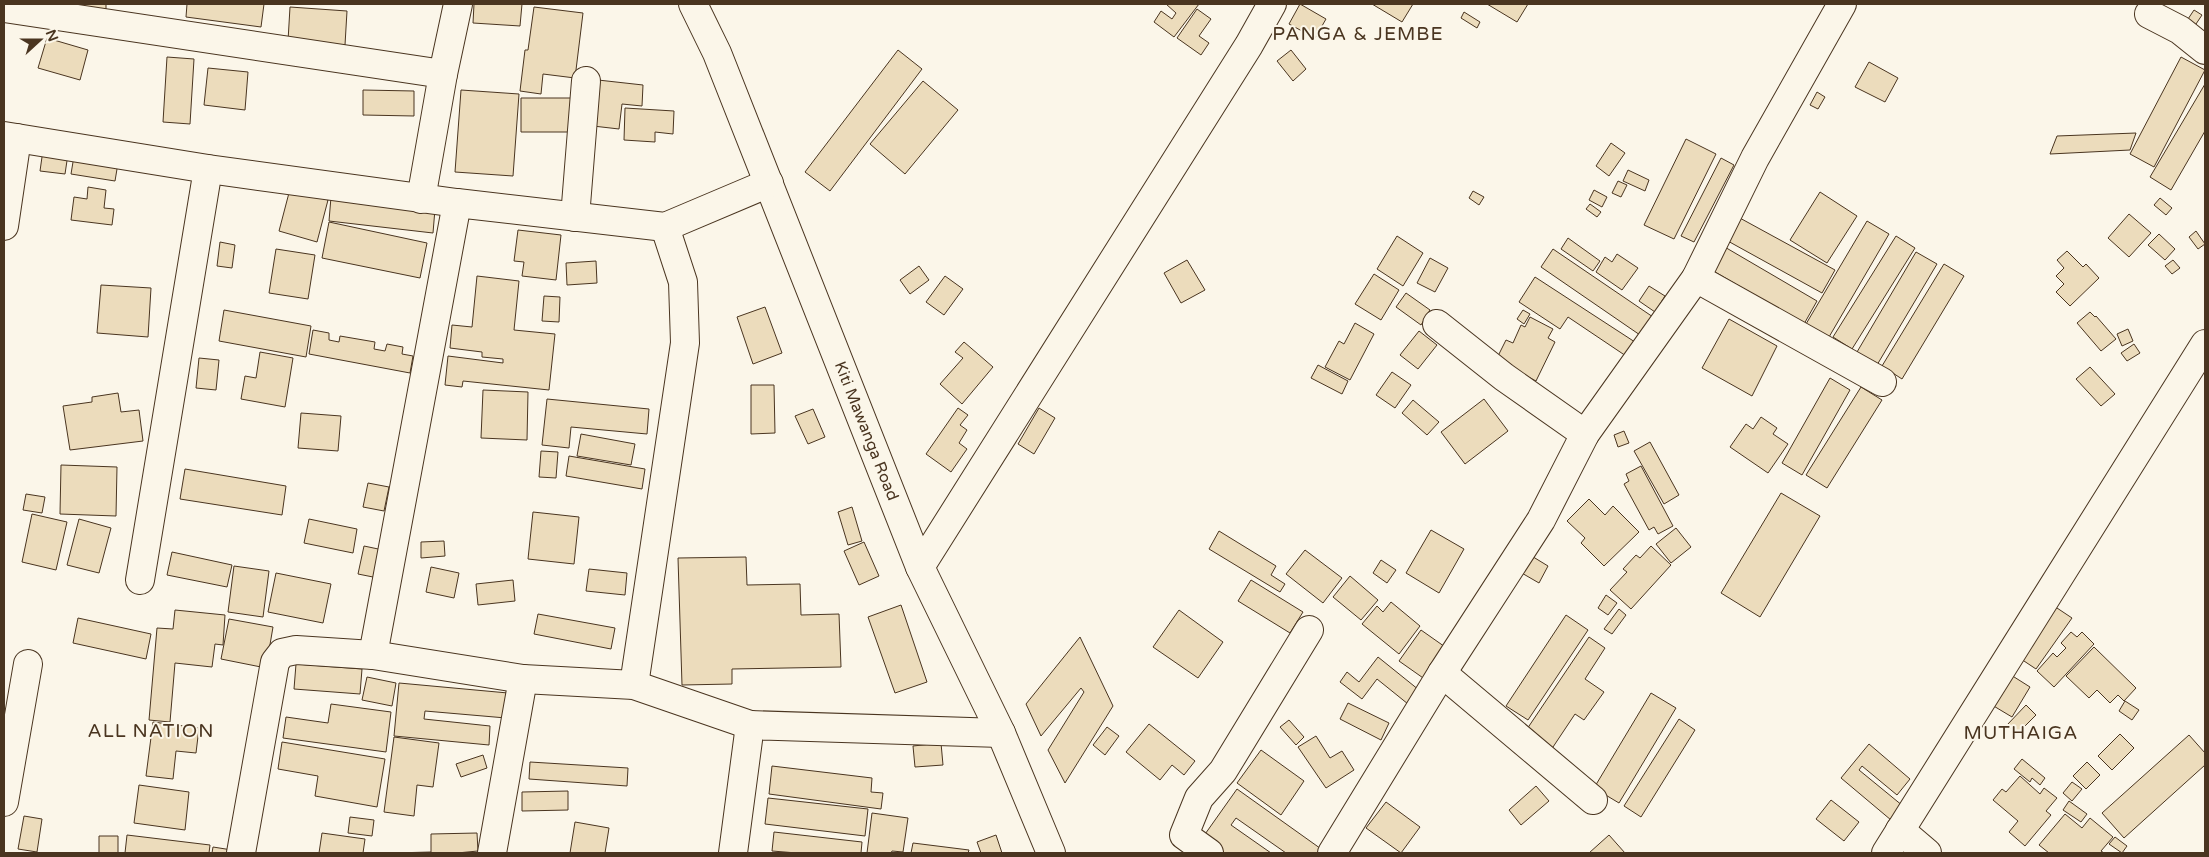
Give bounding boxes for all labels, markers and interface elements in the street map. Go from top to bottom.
north arrow [15,15,65,65]
district label: PANGA & JEMBE [1272,23,1444,45]
text: N [42,27,62,44]
street label: Kiti Mawanga Road [830,358,903,504]
district label: ALL NATION [88,720,214,742]
district label: MUTHAIGA [1964,722,2078,744]

